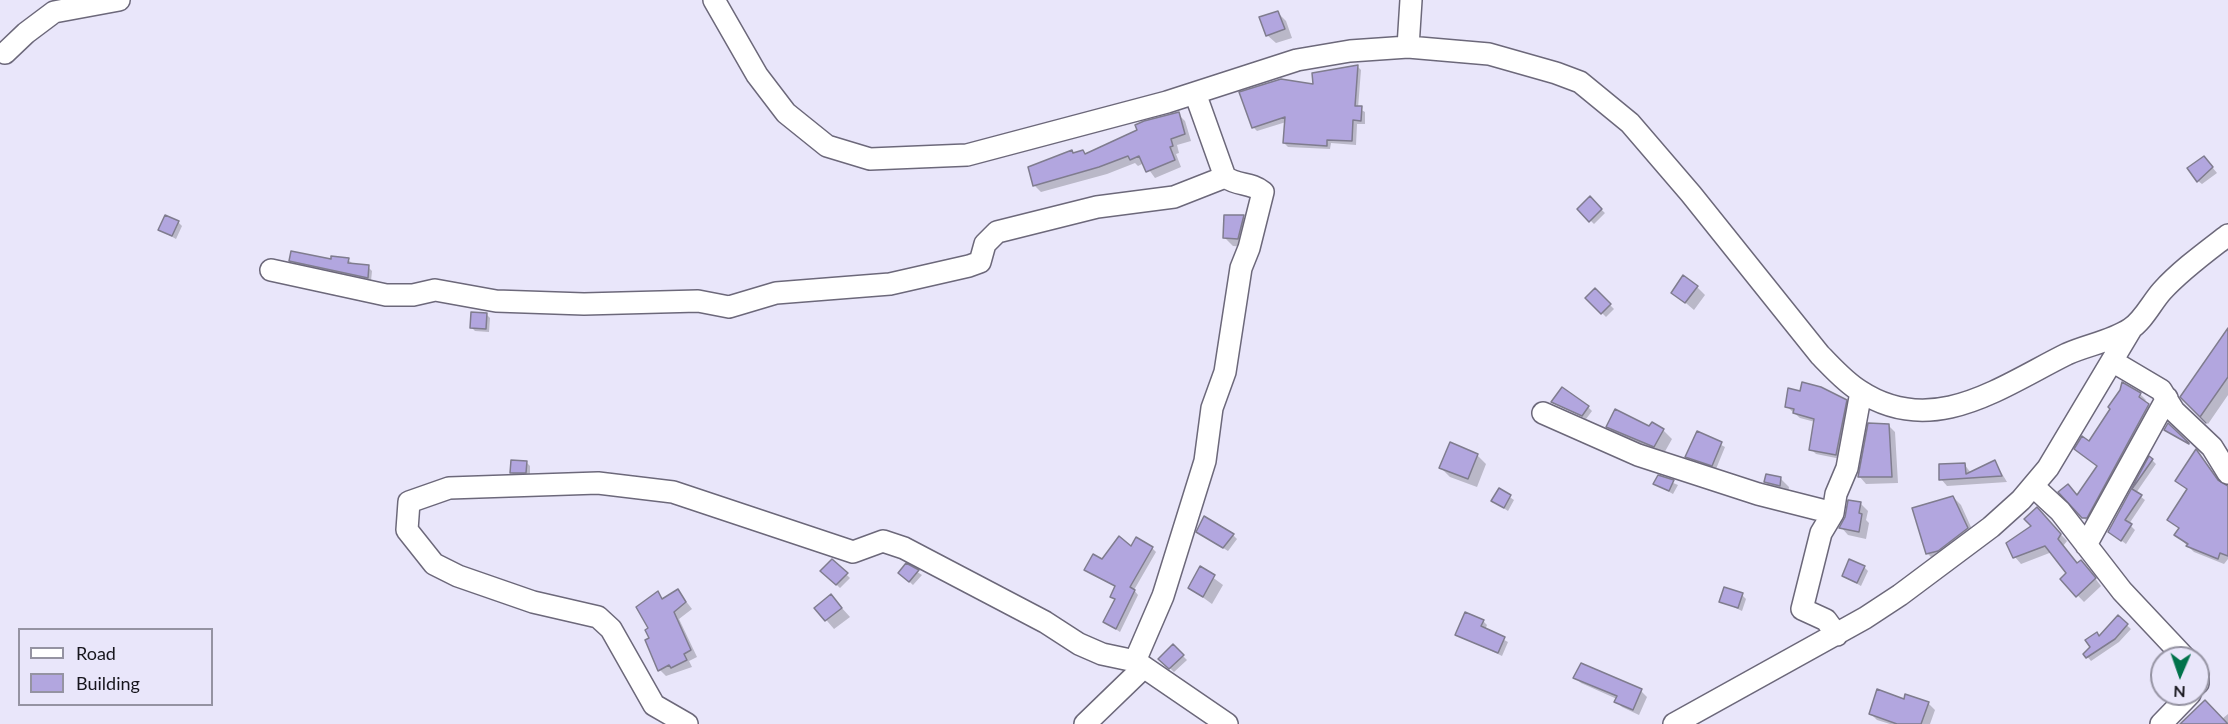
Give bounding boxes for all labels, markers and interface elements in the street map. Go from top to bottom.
legend [18,628,213,706]
text: Road [76,642,116,664]
north arrow [2150,646,2210,706]
text: Building [76,672,140,694]
text: N [2173,683,2186,702]

